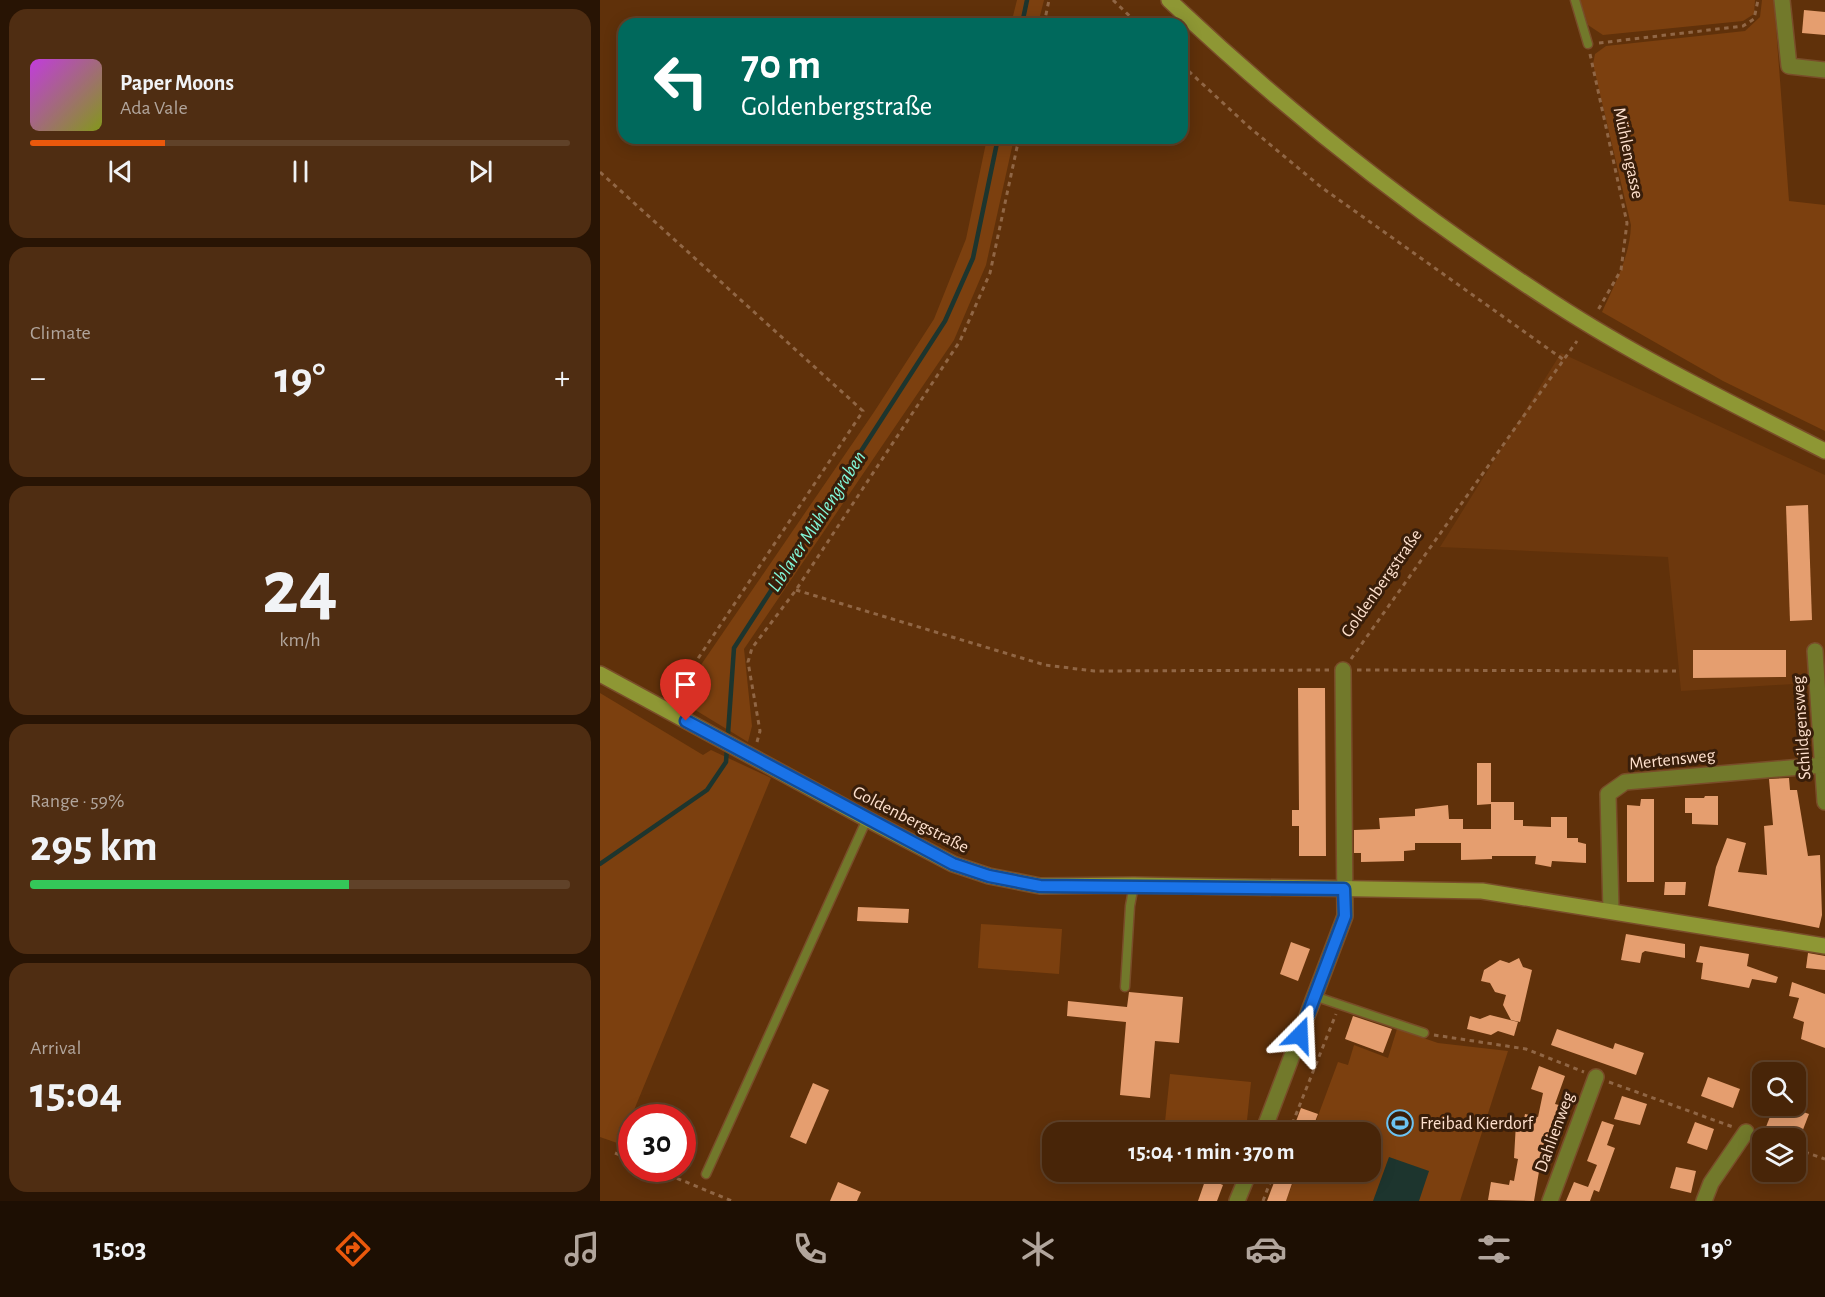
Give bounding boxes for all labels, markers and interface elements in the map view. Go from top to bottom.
icon: left [642,42,720,120]
text: 70 m [741,44,821,86]
text: Paper Moons [120,72,234,94]
text: Goldenbergstraße [741,93,932,120]
text: Ada Vale [120,98,188,118]
street label: Mühlengasse [1610,106,1646,201]
icon: previous [104,155,137,188]
icon: pause [284,155,317,188]
icon: next [464,155,497,188]
text: Climate [30,323,91,343]
text: 19° [274,356,326,401]
text: − [30,362,46,395]
text: + [554,362,570,395]
water label: Liblarer Mühlengraben [764,448,870,596]
street label: Goldenbergstraße [1338,526,1426,641]
text: 24 [262,550,338,628]
text: km/h [279,630,321,650]
pin [660,659,711,721]
icon: arrive [669,668,702,701]
street label: Schildgensweg [1789,675,1815,781]
street label: Mertensweg [1628,747,1716,773]
street label: Goldenbergstraße [850,783,971,857]
text: Range · 59% [30,791,124,811]
text: 295 km [30,824,158,869]
position arrow [1268,1003,1332,1067]
text: Arrival [30,1038,81,1058]
map controls [1752,1062,1806,1182]
button: search [1752,1062,1806,1116]
text: 15:04 [30,1071,122,1116]
street label: Dahlienweg [1532,1090,1578,1175]
speed limit sign: 30 [618,1104,696,1182]
sports icon: Freibad Kierdorf [1385,1108,1415,1138]
place label: Freibad Kierdorf [1420,1115,1535,1133]
button: layers [1752,1128,1806,1182]
text: 15:04 · 1 min · 370 m [1128,1141,1295,1163]
icon: directions [332,1228,374,1270]
icon: music [561,1228,603,1270]
icon: phone [789,1228,831,1270]
icon: climate [1017,1228,1059,1270]
icon: car [1245,1228,1287,1270]
icon: filters [1473,1228,1515,1270]
text: 15:03 [93,1235,146,1262]
text: 19° [1701,1235,1732,1262]

